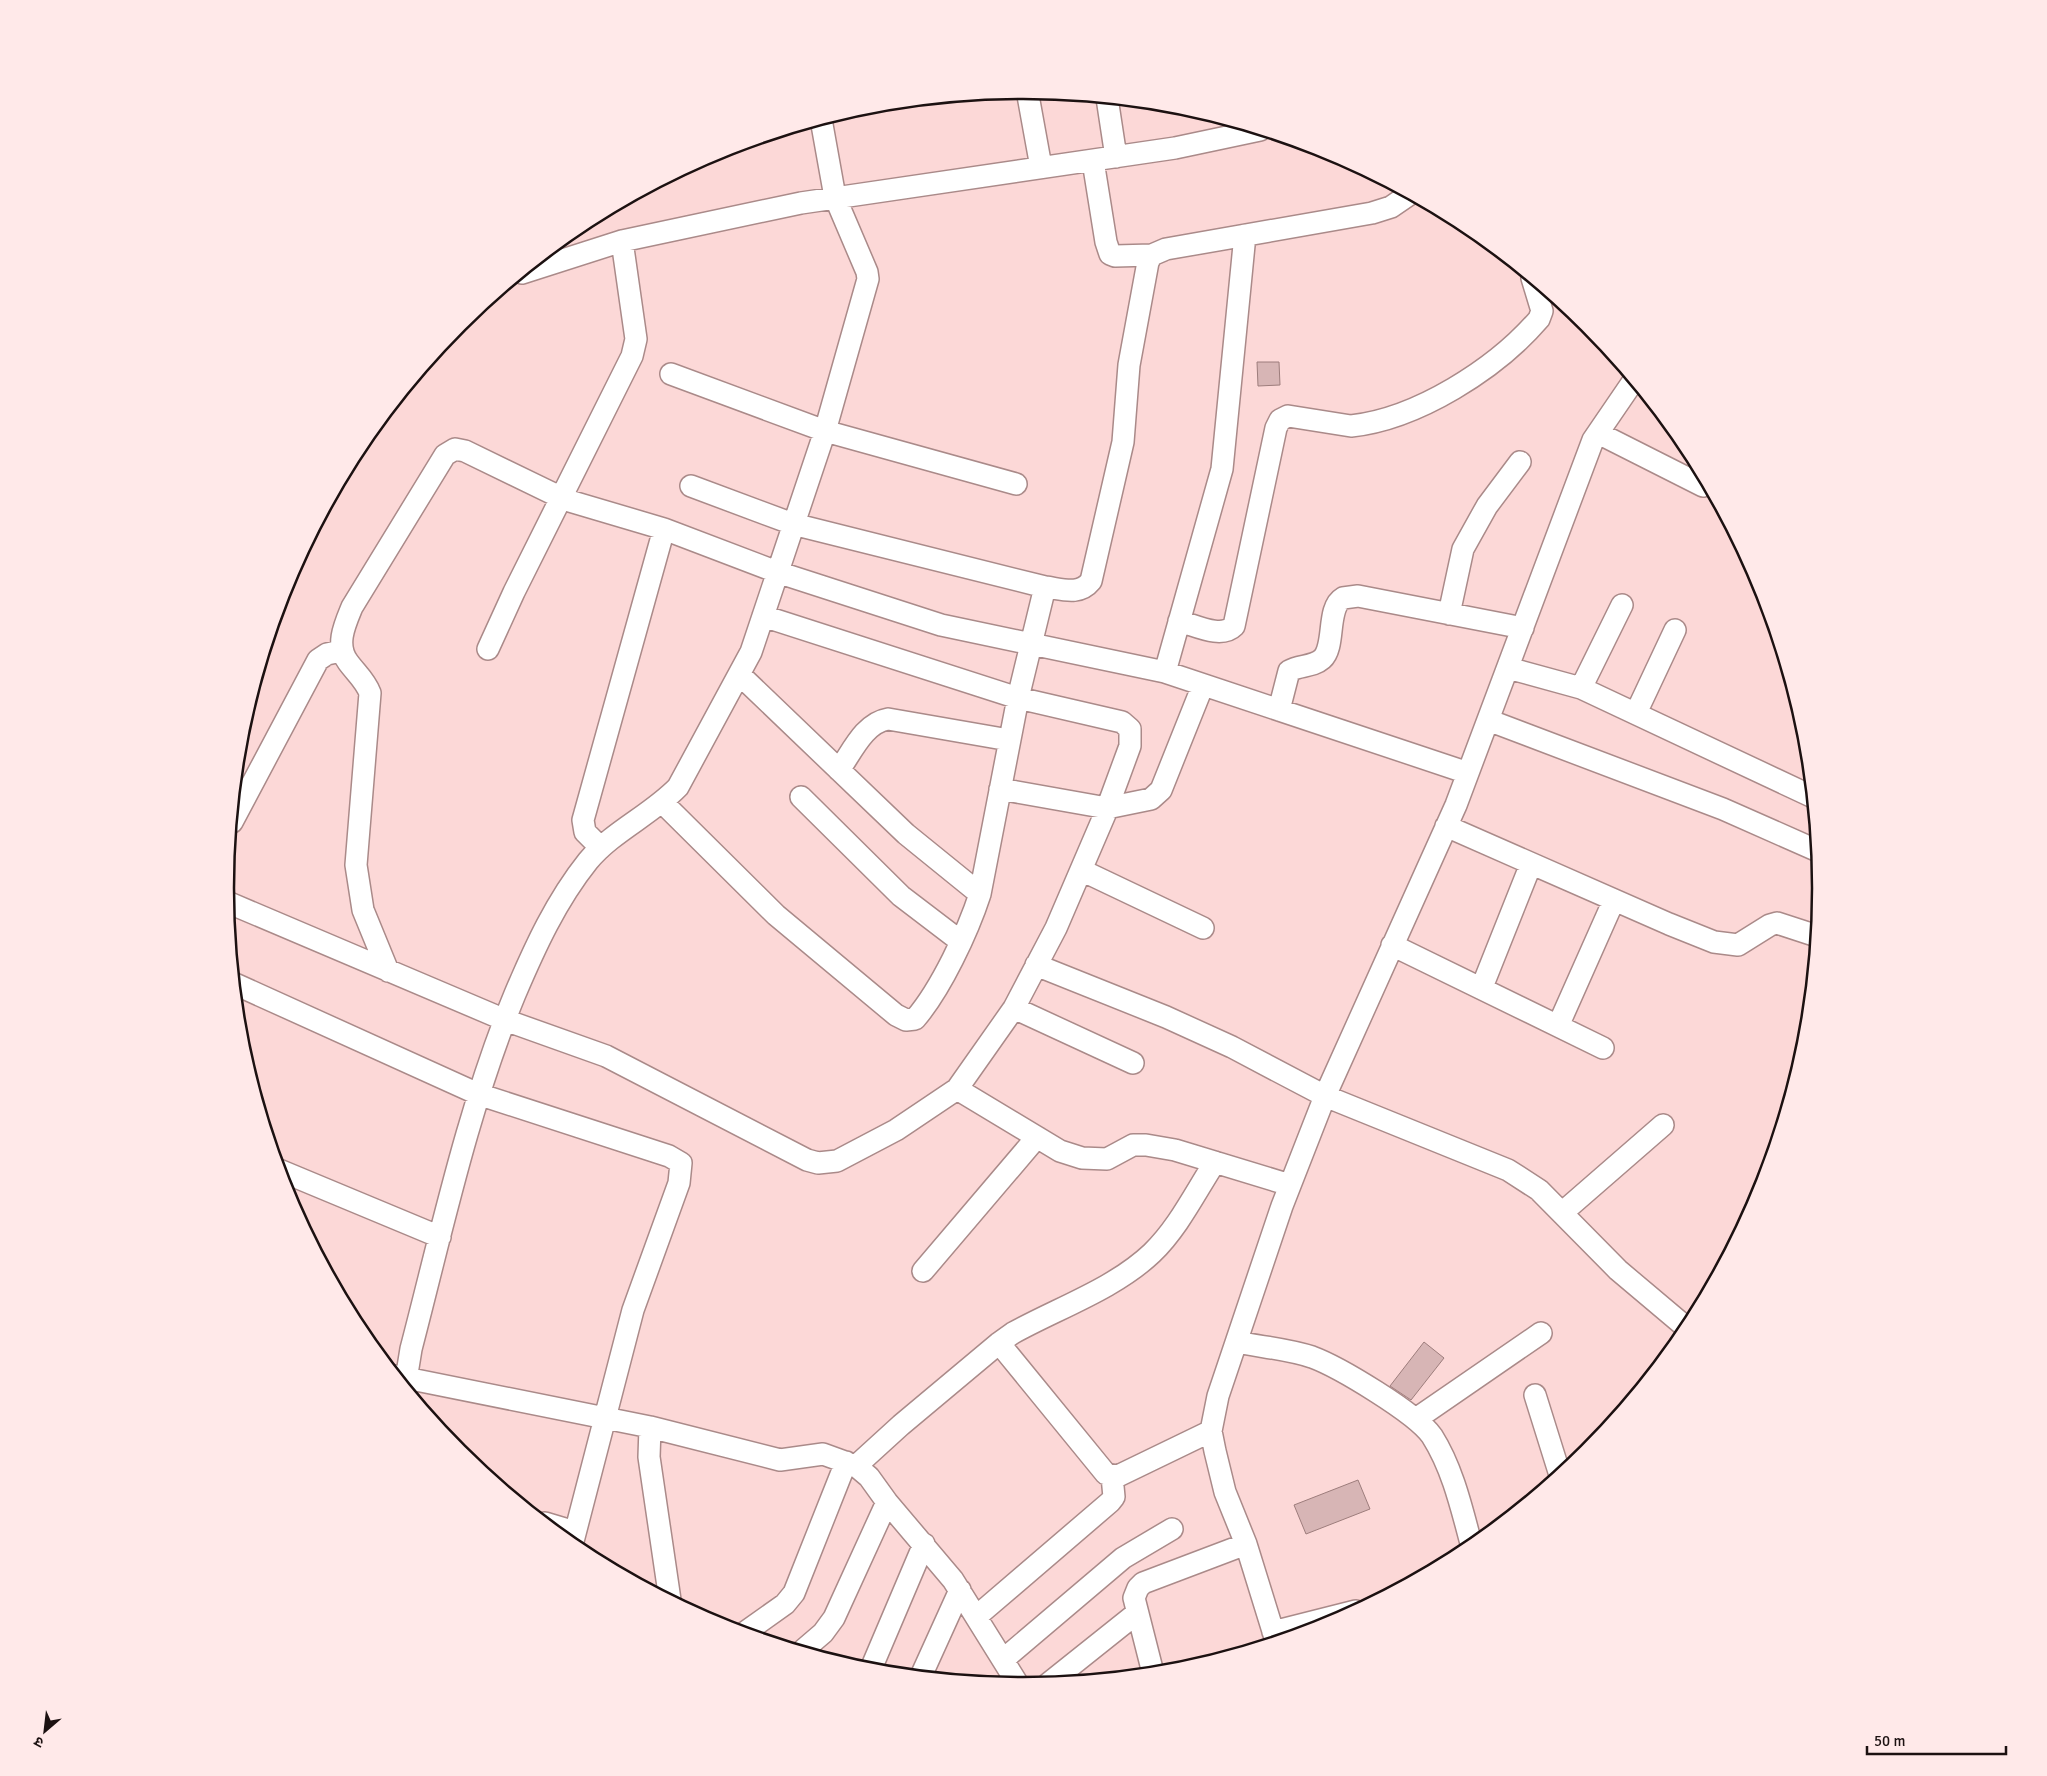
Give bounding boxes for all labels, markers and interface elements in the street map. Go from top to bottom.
north arrow [20,1706,70,1756]
scale bar [1867,1724,2006,1756]
text: उ [31,1732,47,1751]
text: 50 m [1874,1732,1905,1750]

